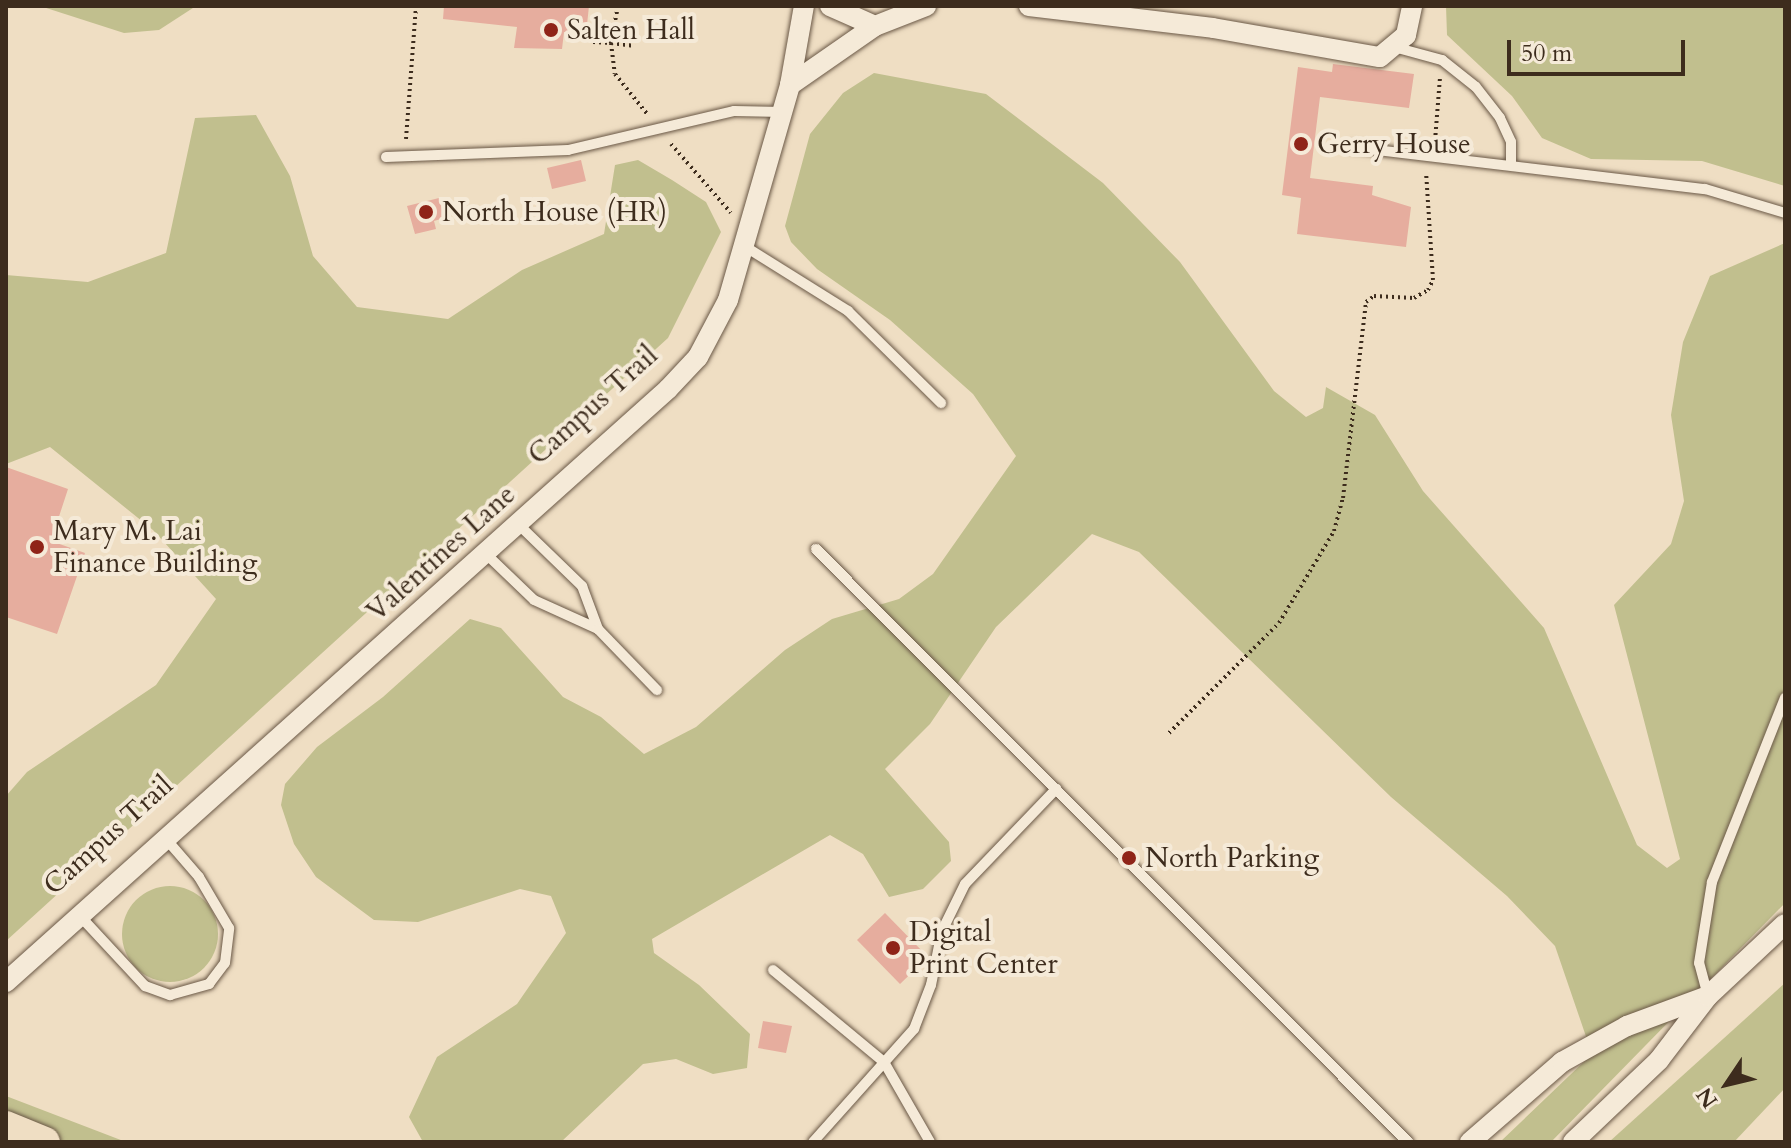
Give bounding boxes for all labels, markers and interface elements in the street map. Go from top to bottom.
place label: Salten Hall [567,13,695,47]
marker: Salten Hall [542,21,560,39]
scale bar [1511,24,1689,74]
text: 50 m [1521,37,1572,70]
place label: Gerry House [1317,127,1471,161]
marker: Gerry House [1292,135,1310,153]
place label: North House (HR) [442,195,667,229]
marker: North House (HR) [417,203,435,221]
street label: Campus Trail [521,338,665,472]
street label: Valentines Lane [360,478,522,628]
place label: Mary M. Lai Finance Building [53,514,258,580]
marker: Mary M. Lai Finance Building [28,538,46,556]
street label: Campus Trail [36,768,180,902]
place label: North Parking [1145,841,1319,875]
marker: North Parking [1120,849,1138,867]
place label: Digital Print Center [909,915,1058,981]
marker: Digital Print Center [884,939,902,957]
north arrow [1687,1044,1767,1124]
text: N [1690,1081,1725,1114]

